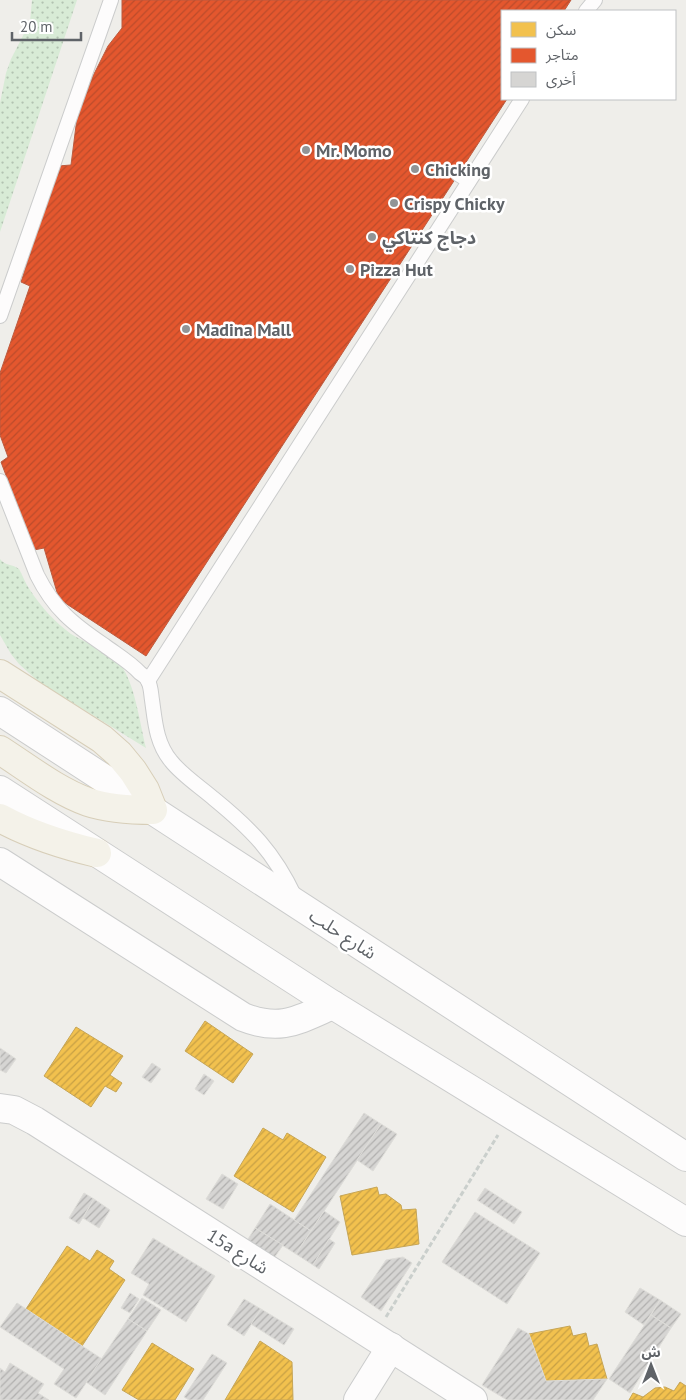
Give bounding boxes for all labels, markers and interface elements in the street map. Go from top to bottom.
scale bar [12,10,81,42]
legend [501,10,676,100]
text: 20 m [20,17,53,36]
text: سكن [546,20,577,39]
text: متاجر [545,45,579,64]
text: أخرى [546,70,576,89]
place label: Mr. Momo [316,139,392,162]
marker: Mr. Momo [300,144,312,156]
place label: Chicking [425,158,491,181]
marker: Chicking [409,163,421,175]
place label: Crispy Chicky [404,192,505,215]
marker: Crispy Chicky [388,197,400,209]
place label: دجاج كنتاكي [382,226,476,252]
marker: دجاج كنتاكي [366,231,378,243]
place label: Pizza Hut [360,258,434,281]
marker: Pizza Hut [344,263,356,275]
place label: Madina Mall [196,318,292,341]
marker: Madina Mall [180,323,192,335]
street label: شارع حلب [303,904,381,967]
street label: 15a شارع [201,1223,273,1281]
north arrow [626,1340,676,1390]
text: ش [641,1343,661,1361]

